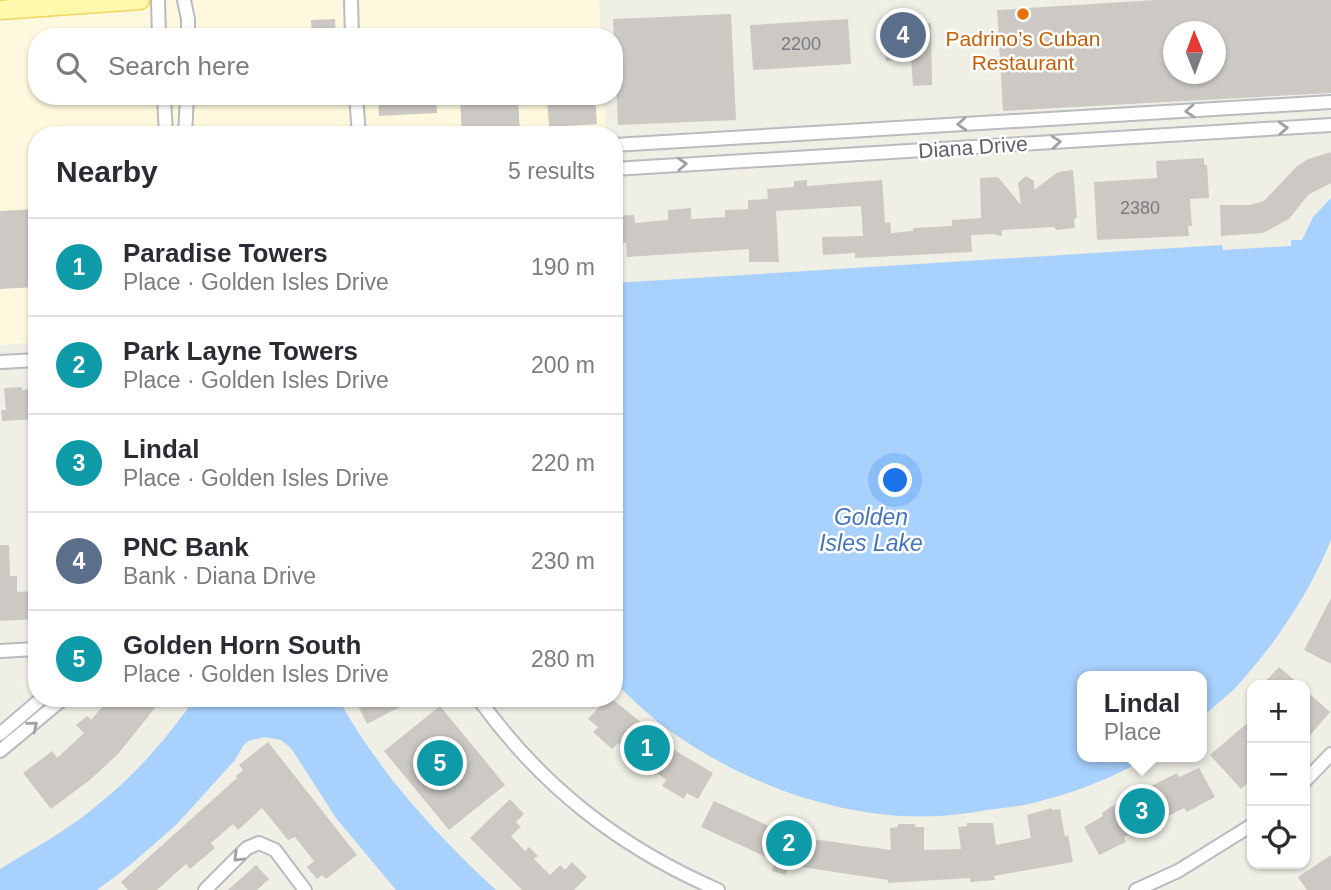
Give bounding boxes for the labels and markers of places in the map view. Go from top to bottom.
marker: Padrino’s Cuban Restaurant [1015,6,1031,22]
pin: 4 [880,9,926,61]
place label: Padrino’s Cuban Restaurant [946,27,1100,74]
pin: 1 [624,722,670,774]
pin: 5 [417,737,463,789]
pin: 3 [1119,785,1165,837]
pin: 2 [766,817,812,869]

